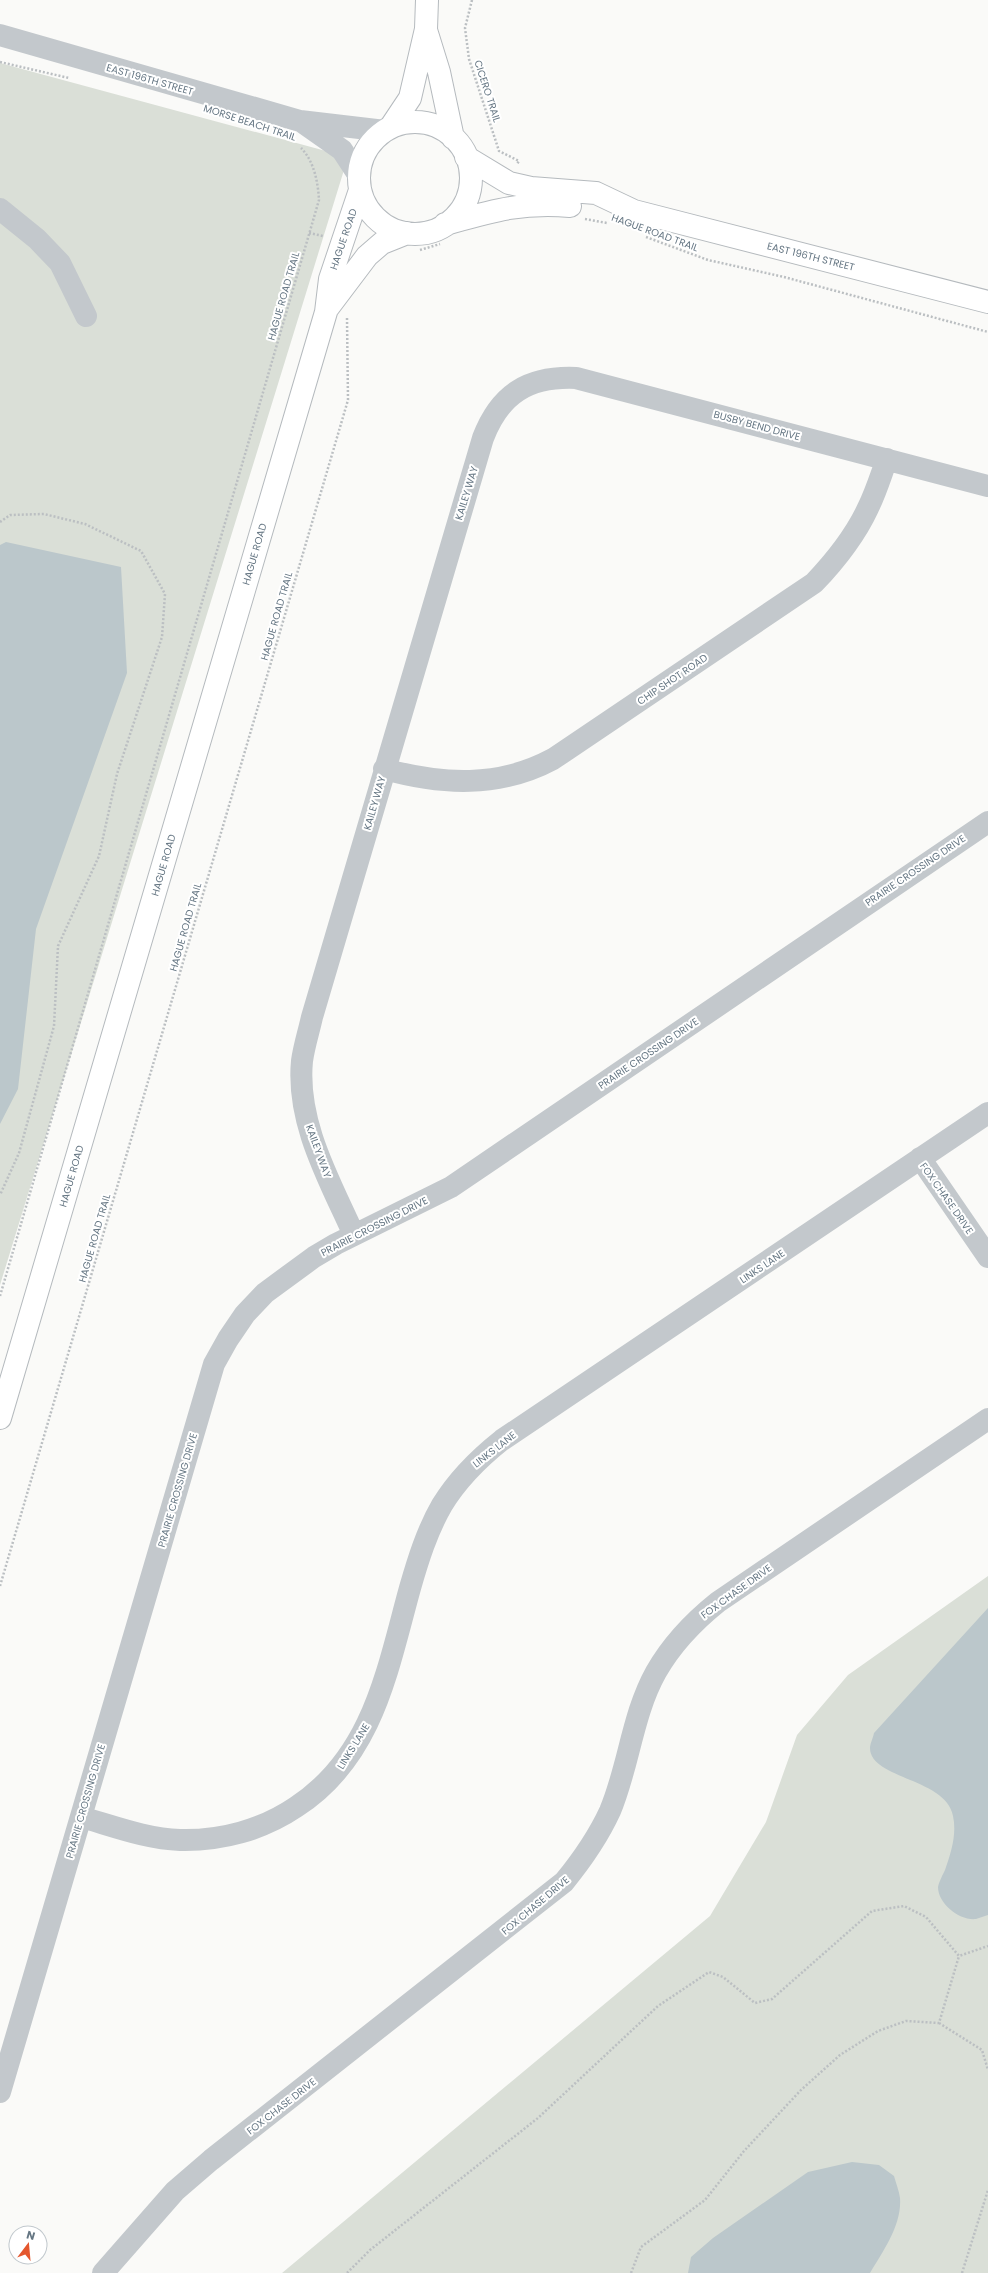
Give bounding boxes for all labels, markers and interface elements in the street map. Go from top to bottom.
street label: CICERO TRAIL [470,58,505,125]
street label: EAST 196TH STREET [105,60,196,99]
street label: MORSE BEACH TRAIL [202,100,299,145]
street label: HAGUE ROAD [326,207,361,272]
street label: HAGUE ROAD TRAIL [609,210,701,255]
street label: EAST 196TH STREET [766,238,857,275]
street label: HAGUE ROAD TRAIL [264,249,303,342]
street label: BUSBY BEND DRIVE [712,407,802,444]
street label: KAILEY WAY [451,464,482,522]
street label: HAGUE ROAD [238,521,270,587]
street label: HAGUE ROAD TRAIL [257,569,296,662]
street label: CHIP SHOT ROAD [634,650,710,709]
street label: KAILEY WAY [360,774,389,832]
street label: PRAIRIE CROSSING DRIVE [862,831,968,910]
street label: HAGUE ROAD [147,832,179,898]
street label: HAGUE ROAD TRAIL [166,880,205,973]
street label: PRAIRIE CROSSING DRIVE [595,1014,701,1093]
street label: KAILEY WAY [302,1123,335,1180]
street label: HAGUE ROAD [55,1143,87,1209]
street label: FOX CHASE DRIVE [916,1159,977,1237]
street label: HAGUE ROAD TRAIL [75,1191,114,1284]
street label: PRAIRIE CROSSING DRIVE [318,1193,430,1260]
street label: LINKS LANE [737,1246,788,1287]
street label: LINKS LANE [469,1428,519,1471]
street label: PRAIRIE CROSSING DRIVE [154,1431,201,1549]
street label: FOX CHASE DRIVE [698,1561,775,1622]
street label: LINKS LANE [333,1720,373,1772]
street label: PRAIRIE CROSSING DRIVE [62,1742,109,1860]
street label: FOX CHASE DRIVE [498,1873,572,1938]
street label: FOX CHASE DRIVE [243,2075,319,2138]
north arrow [8,2225,48,2265]
text: N [25,2227,37,2244]

